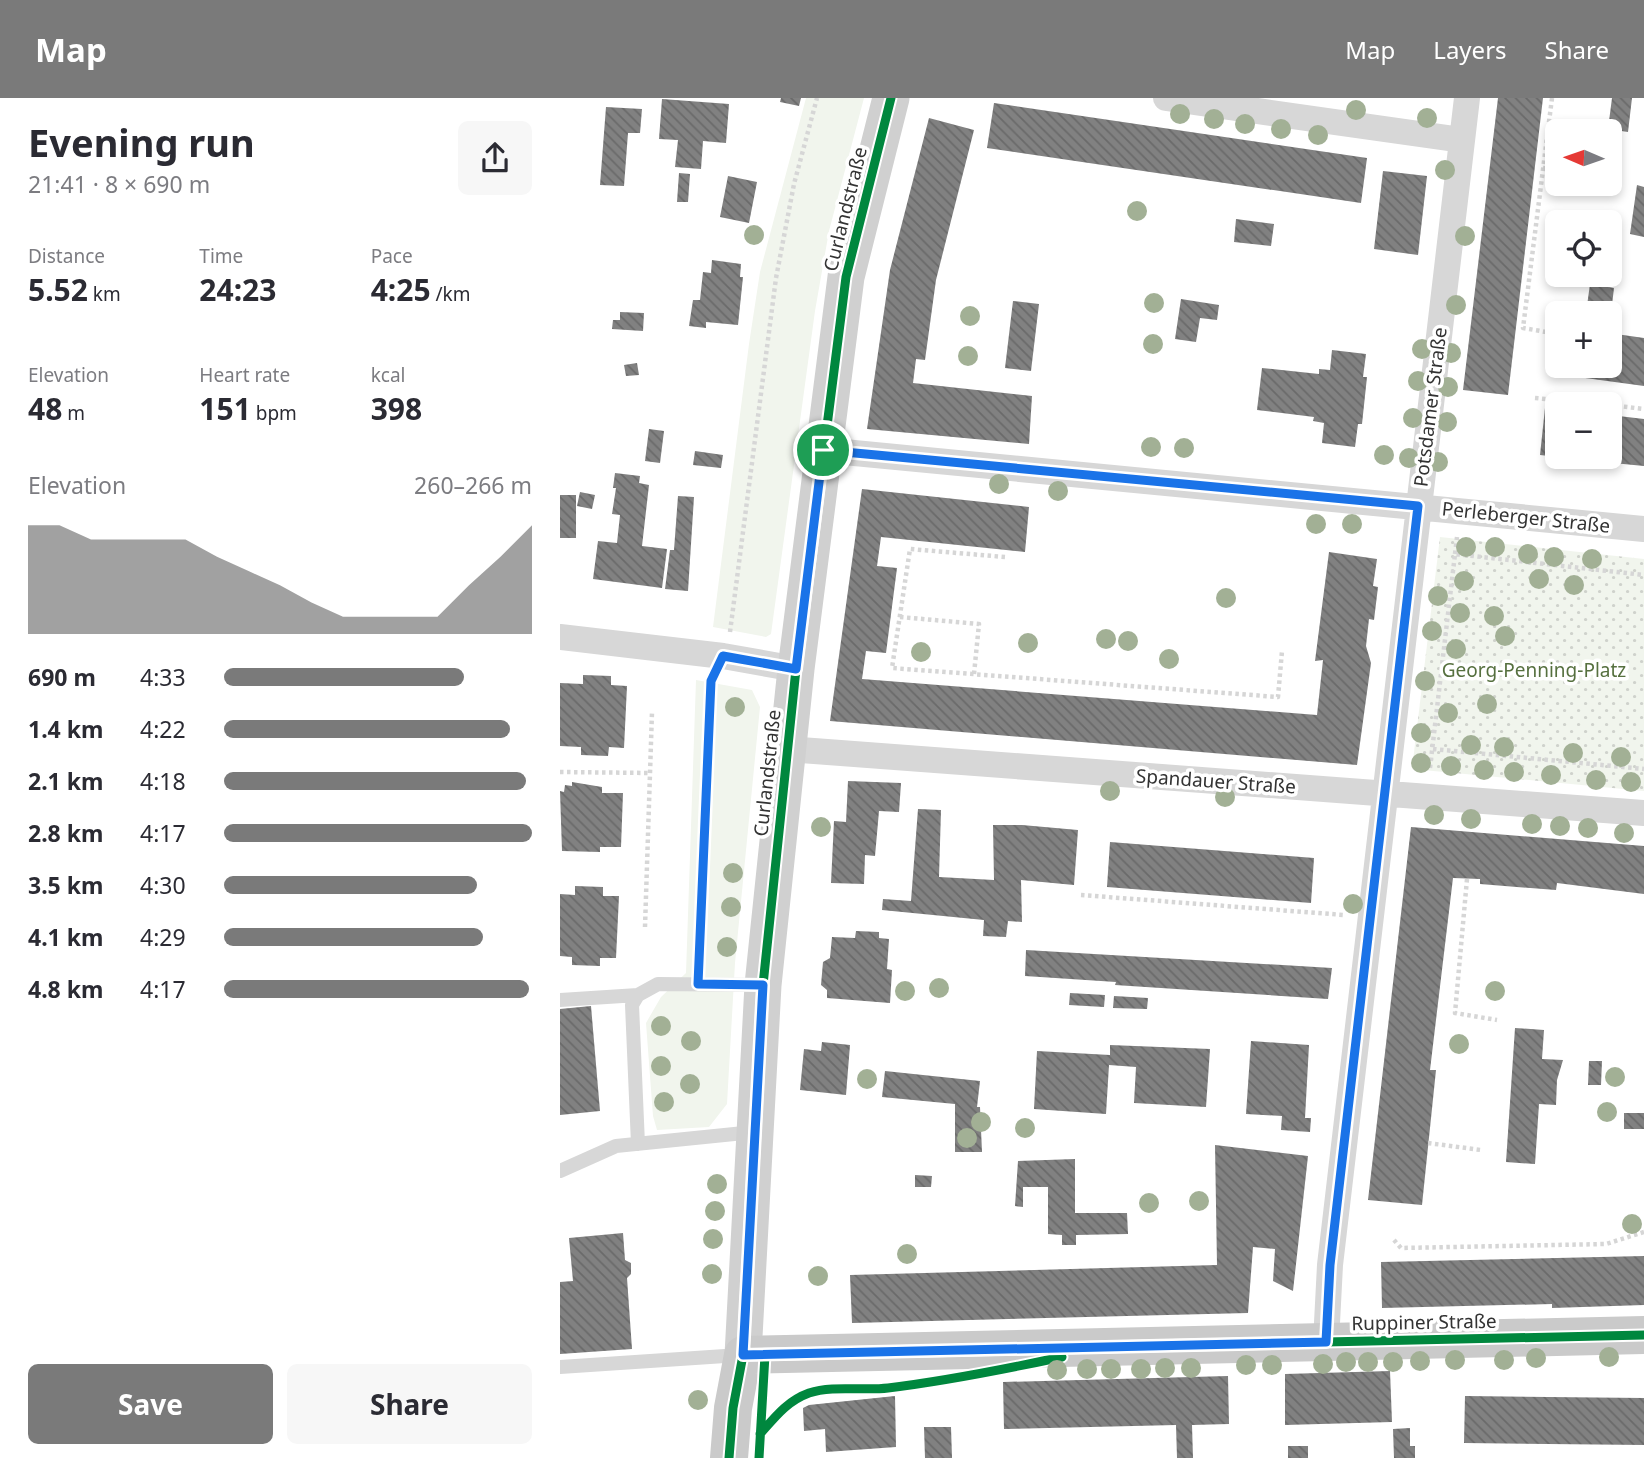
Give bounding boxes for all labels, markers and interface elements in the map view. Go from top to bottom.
text: Map [35,27,107,72]
text: Map [1345,33,1395,66]
text: Layers [1433,33,1507,66]
text: Share [1545,33,1609,66]
text: Evening run [28,116,255,168]
north arrow [1545,119,1622,196]
map controls [1545,119,1622,469]
button: share [458,121,532,195]
street label: Curlandstraße [817,144,873,274]
text: 21:41 · 8 × 690 m [28,168,210,200]
button: locate [1545,210,1622,287]
text: Distance [28,243,105,269]
text: Time [199,243,243,269]
text: Pace [371,243,413,269]
text: 5.52 [28,269,88,310]
text: 24:23 [199,269,276,310]
text: 4:25 [371,269,431,310]
text: km [88,281,121,307]
text: /km [431,281,471,307]
button: + [1545,301,1622,378]
street label: Potsdamer Straße [1407,326,1453,488]
text: Elevation [28,362,109,388]
text: Heart rate [199,362,290,388]
text: kcal [371,362,405,388]
text: 48 [28,388,62,429]
text: 151 [199,388,251,429]
text: 398 [371,388,422,429]
button: − [1545,392,1622,469]
text: m [62,400,85,426]
text: bpm [251,400,297,426]
pin [793,420,853,480]
icon: arrive [804,431,842,469]
text: Elevation [28,469,126,501]
text: 260–266 m [414,469,532,501]
street label: Perleberger Straße [1441,495,1611,539]
park label: Georg-Penning-Platz [1442,657,1626,683]
text: 690 m [28,661,96,693]
text: 4:33 [140,661,186,693]
street label: Curlandstraße [747,708,787,838]
text: 1.4 km [28,713,103,745]
text: 4:22 [140,713,186,745]
street label: Spandauer Straße [1135,762,1297,800]
text: 2.1 km [28,765,103,797]
text: 4:18 [140,765,186,797]
text: 2.8 km [28,817,103,849]
text: 4:17 [140,817,186,849]
text: 3.5 km [28,869,103,901]
text: 4:30 [140,869,186,901]
text: 4.1 km [28,921,103,953]
text: 4:29 [140,921,186,953]
text: 4.8 km [28,973,103,1005]
text: 4:17 [140,973,186,1005]
street label: Ruppiner Straße [1351,1308,1497,1336]
button: Save [28,1364,273,1444]
button: Share [287,1364,532,1444]

